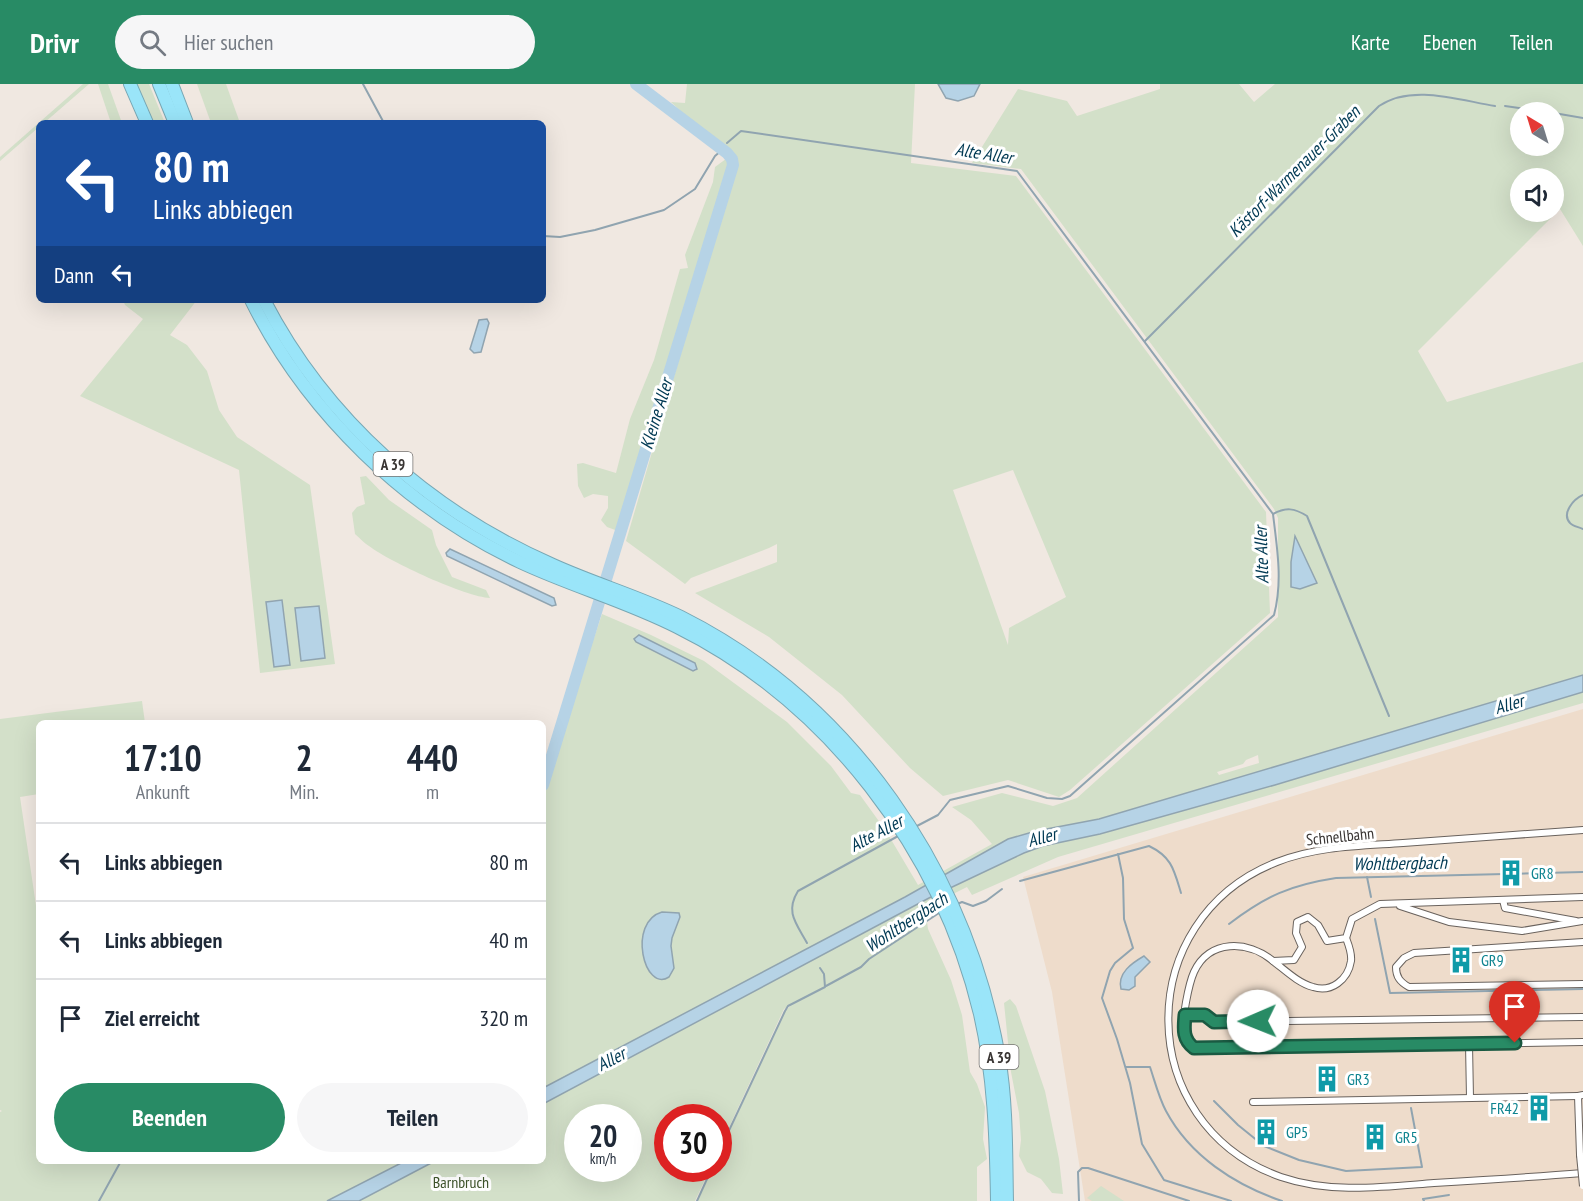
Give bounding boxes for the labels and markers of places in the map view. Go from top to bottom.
building icon: GR8 [1496,858,1526,888]
place label: GR8 [1531,863,1554,883]
building icon: GR9 [1446,945,1476,975]
place label: GR9 [1481,950,1504,970]
pin [1489,981,1540,1043]
building icon: GR3 [1312,1064,1342,1094]
place label: GR3 [1347,1069,1370,1089]
building icon: FR42 [1524,1093,1554,1123]
place label: FR42 [1490,1098,1519,1118]
building icon: GP5 [1251,1117,1281,1147]
place label: GP5 [1286,1122,1308,1142]
building icon: GR5 [1360,1122,1390,1152]
place label: GR5 [1395,1127,1418,1147]

